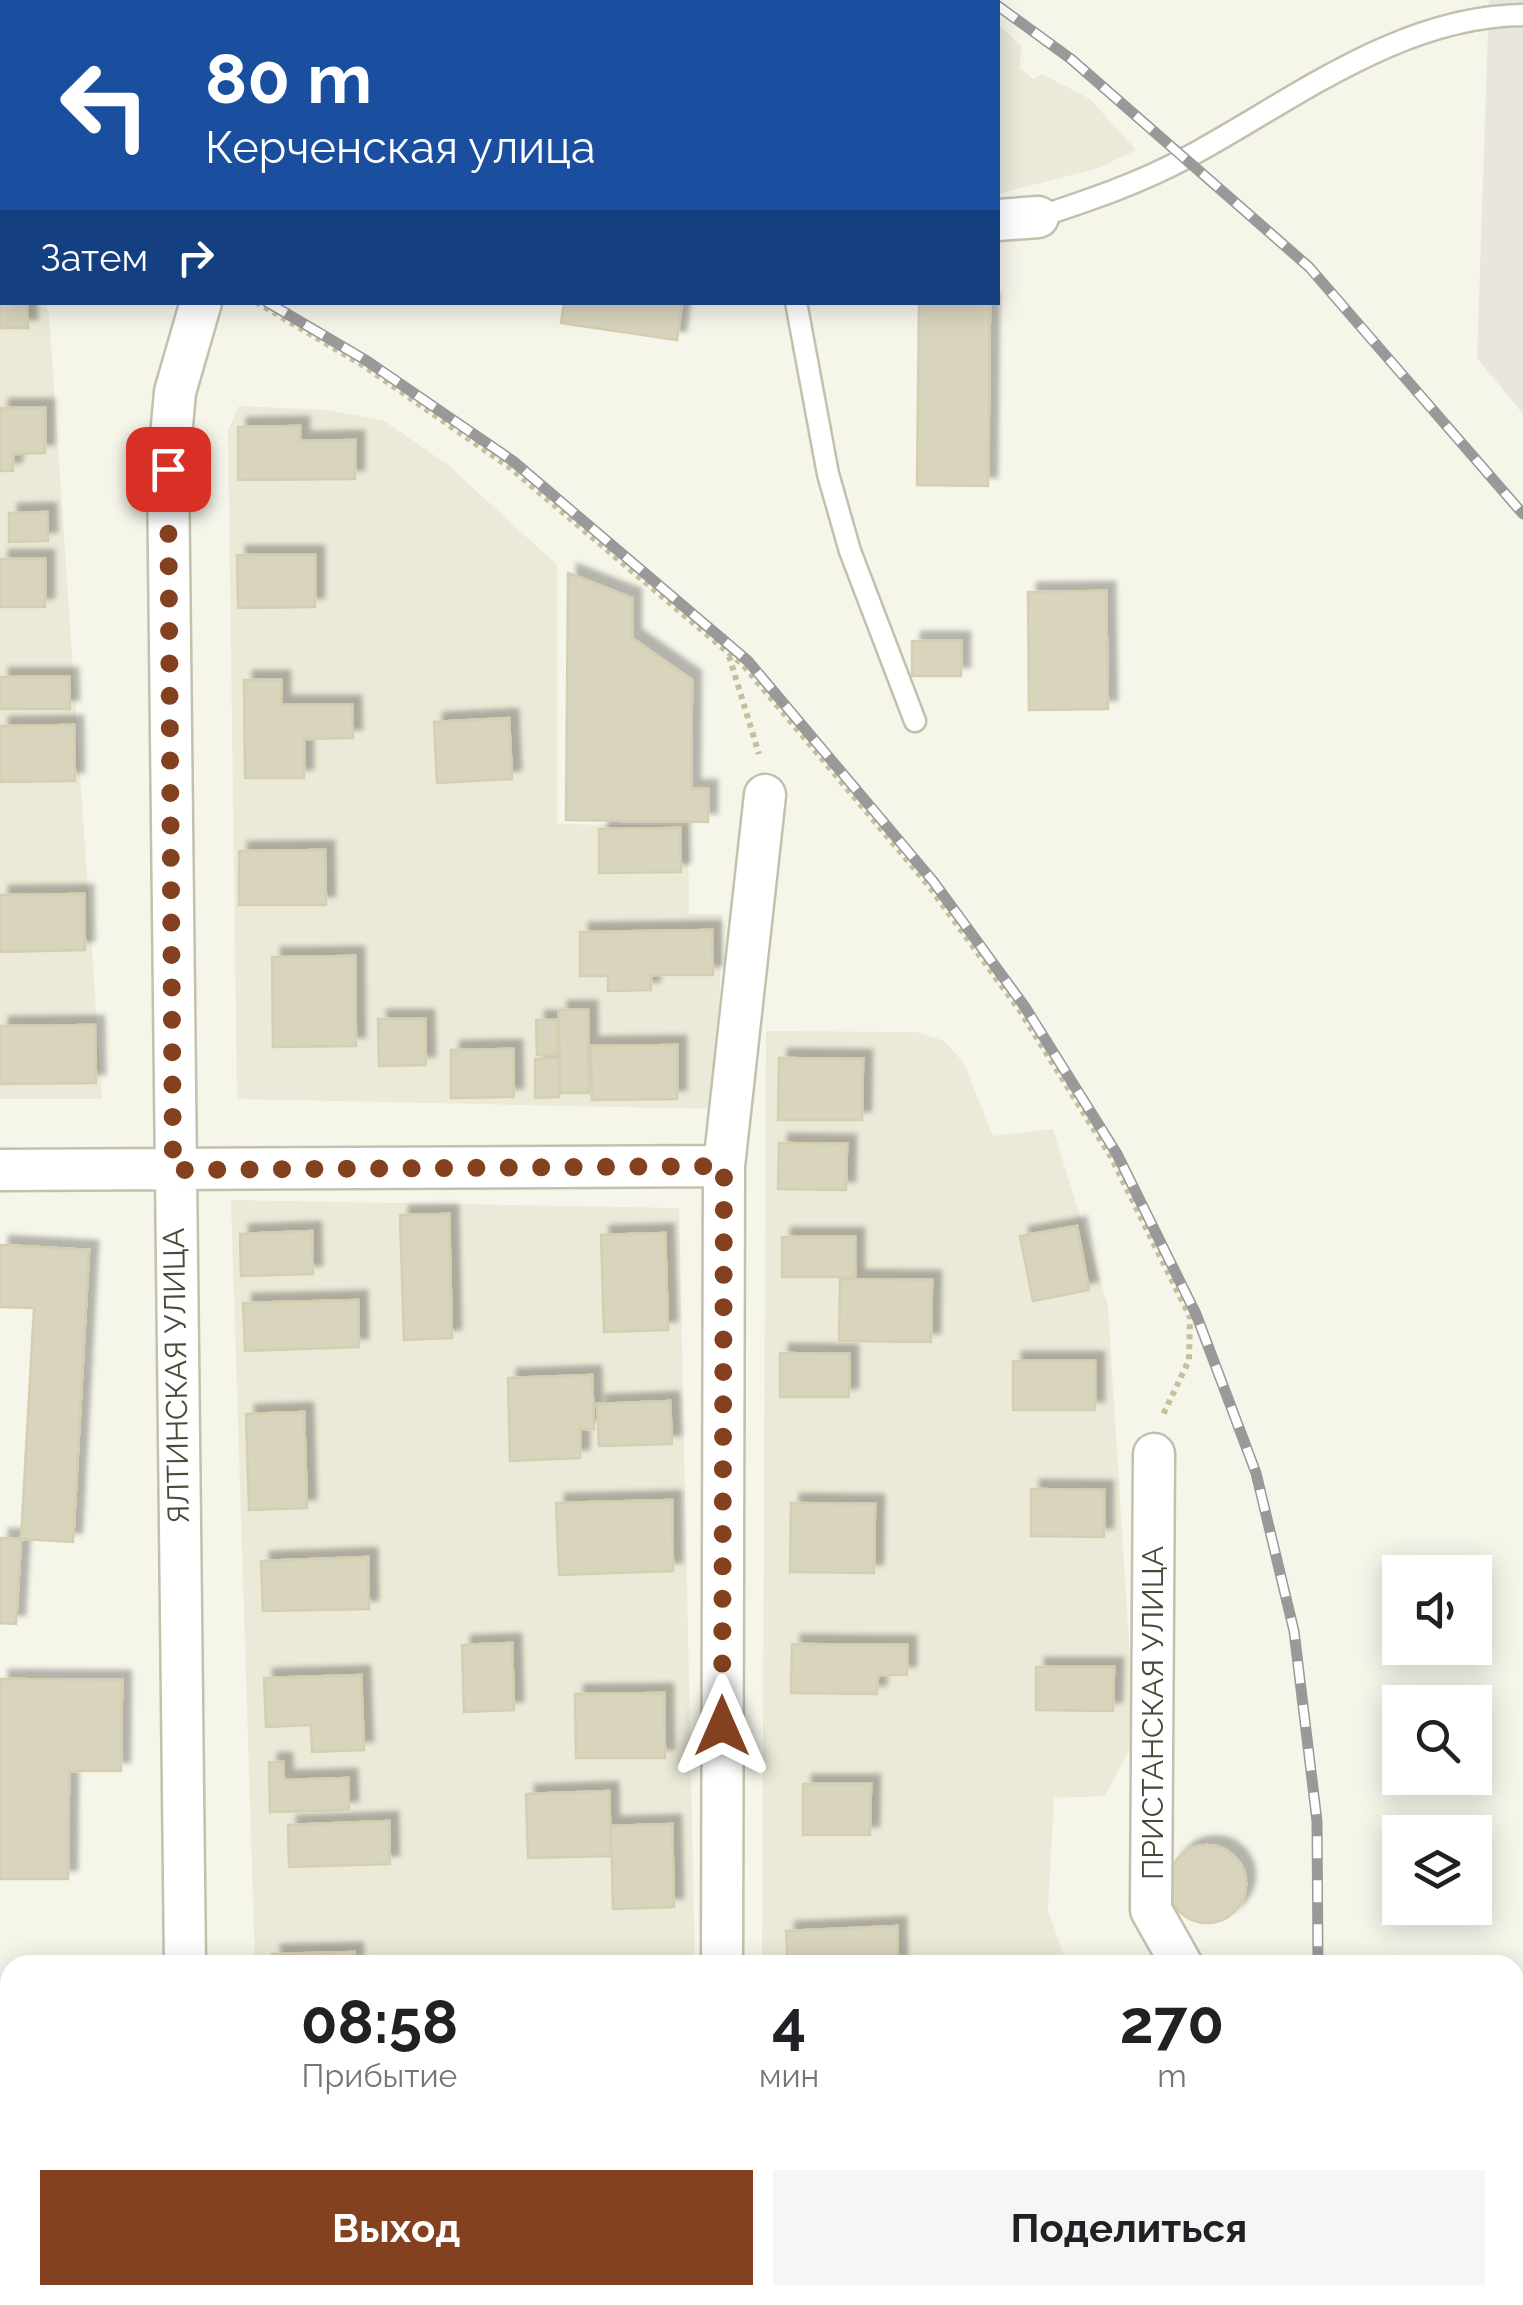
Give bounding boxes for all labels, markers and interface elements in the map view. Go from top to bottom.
text: 80 m [205,37,372,119]
icon: left [40,40,170,170]
text: Керченская улица [205,121,596,174]
icon: right [168,230,223,285]
text: Затем [40,235,148,280]
pin [126,427,211,512]
icon: arrive [141,442,196,497]
street label: ЯЛТИНСКАЯ УЛИЦА [156,1228,196,1524]
street label: ПРИСТАНСКАЯ УЛИЦА [1135,1546,1170,1880]
map controls [1382,1555,1492,1925]
button: sound [1382,1555,1492,1665]
position arrow [670,1674,774,1778]
button: search [1382,1685,1492,1795]
button: layers [1382,1815,1492,1925]
text: 08:58 [301,1987,458,2057]
text: 4 [772,1987,806,2057]
text: 270 [1120,1987,1224,2057]
text: Прибытие [302,2057,457,2094]
text: мин [759,2057,819,2094]
text: m [1157,2057,1187,2094]
button: Выход [40,2170,753,2285]
button: Поделиться [773,2170,1485,2285]

